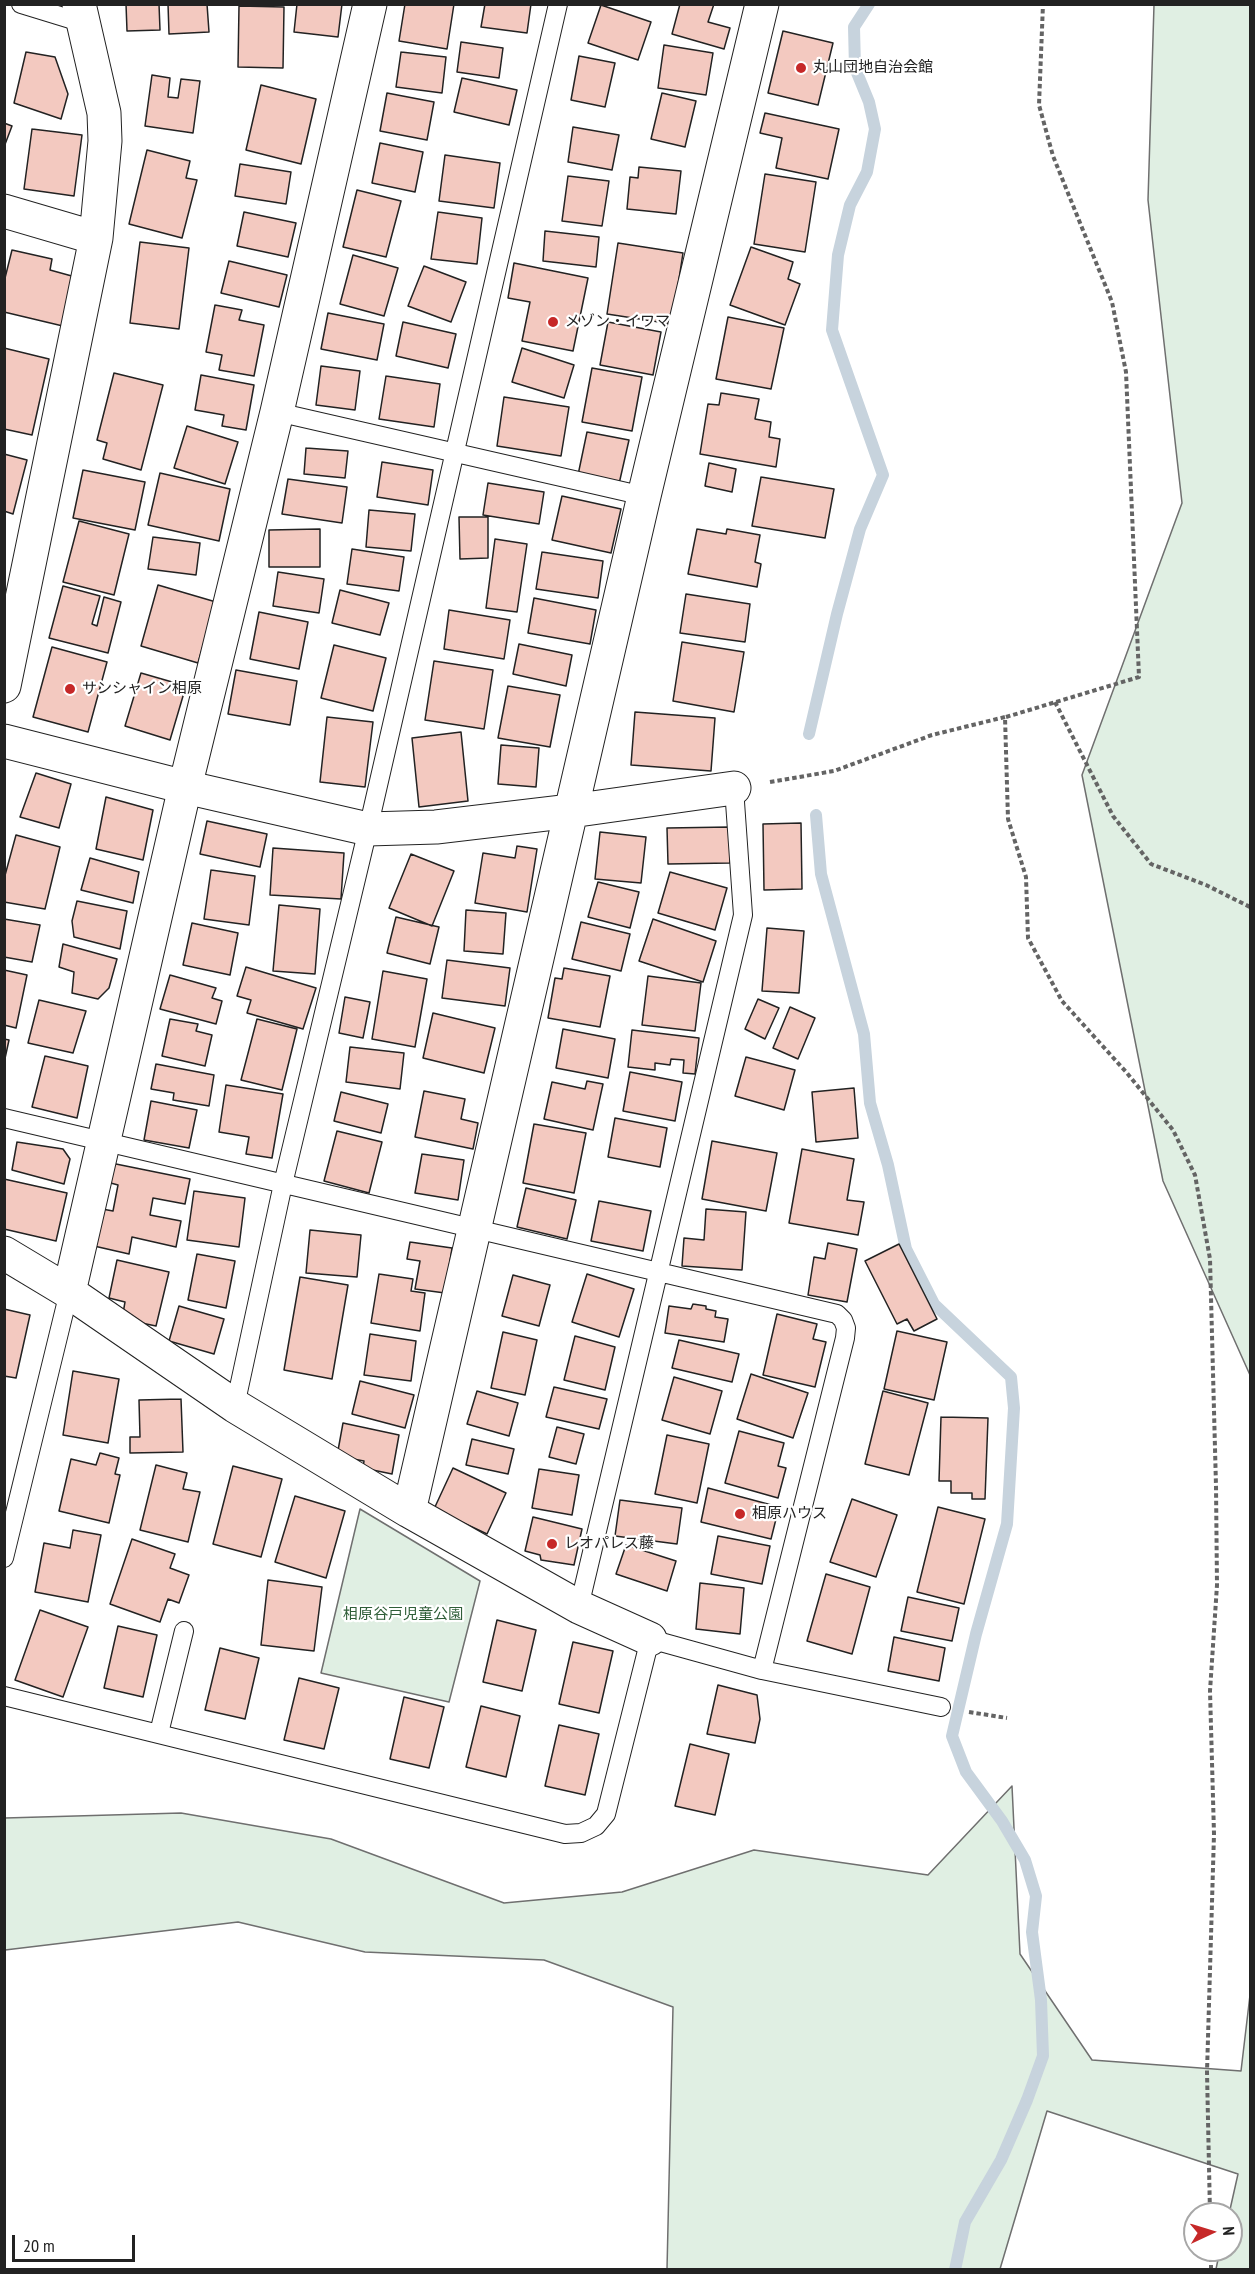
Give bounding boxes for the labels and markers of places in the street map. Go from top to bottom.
place label: 丸山団地自治会館 [813,59,933,77]
marker: 丸山団地自治会館 [794,61,808,75]
place label: メゾン・イワマ [565,313,670,331]
marker: メゾン・イワマ [546,315,560,329]
place label: サンシャイン相原 [82,680,202,698]
marker: サンシャイン相原 [63,682,77,696]
place label: 相原ハウス [752,1505,827,1523]
marker: 相原ハウス [733,1507,747,1521]
place label: レオパレス藤 [564,1535,654,1553]
marker: レオパレス藤 [545,1537,559,1551]

